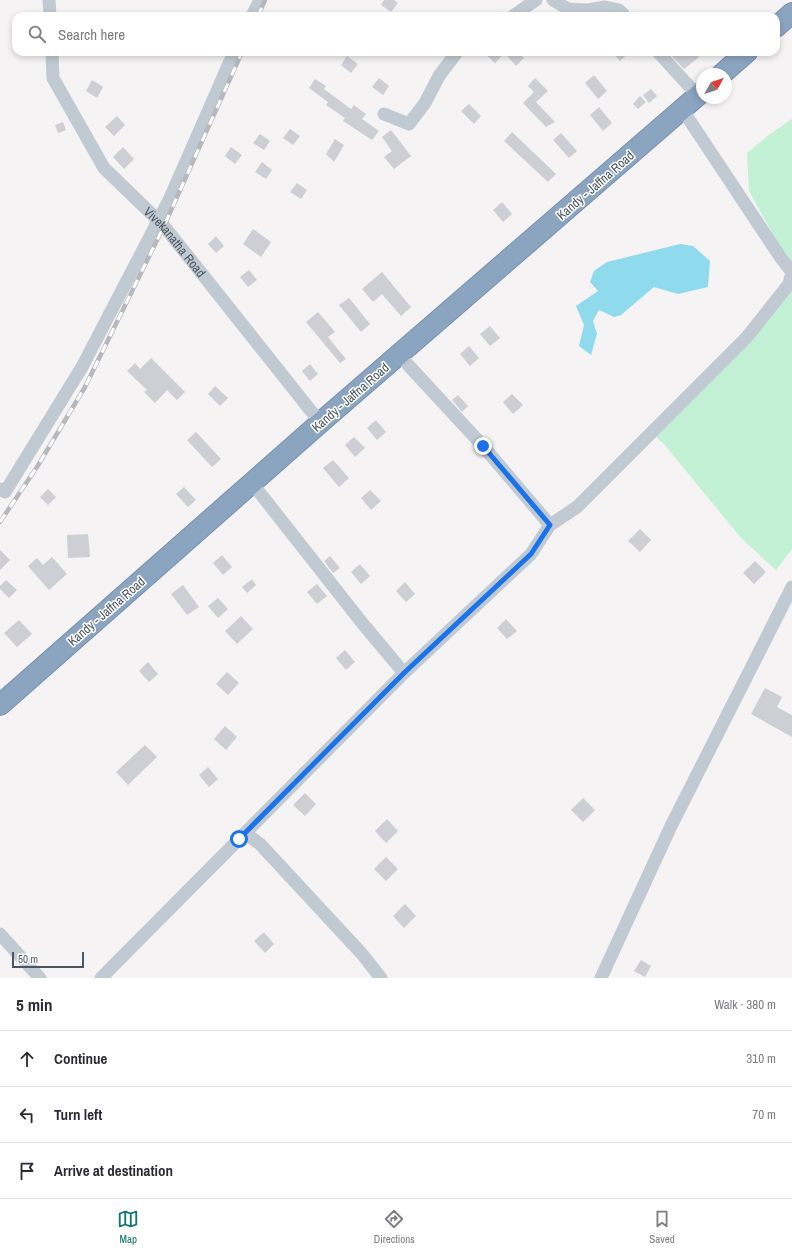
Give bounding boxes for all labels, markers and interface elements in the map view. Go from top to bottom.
search box [12,12,780,56]
icon: search [26,23,48,45]
text: Search here [58,24,125,45]
north arrow [696,68,732,104]
street label: Kandy - Jaffna Road [553,147,638,224]
street label: Vivekanatha Road [140,203,209,281]
street label: Kandy - Jaffna Road [308,359,393,436]
route end [474,437,492,455]
street label: Kandy - Jaffna Road [64,573,149,650]
route start [230,830,248,848]
scale bar [12,950,84,969]
text: 50 m [18,952,38,966]
text: 5 min [16,993,52,1016]
text: Walk · 380 m [714,996,776,1013]
icon: ahead [16,1048,38,1070]
text: Continue [54,1048,107,1069]
text: 310 m [746,1050,776,1067]
icon: left [16,1104,38,1126]
text: Turn left [54,1104,102,1125]
text: 70 m [752,1106,776,1123]
icon: arrive [16,1160,38,1182]
text: Arrive at destination [54,1160,173,1181]
tab: Map [117,1208,139,1246]
tab: Directions [374,1208,415,1246]
tab: Saved [649,1208,675,1246]

